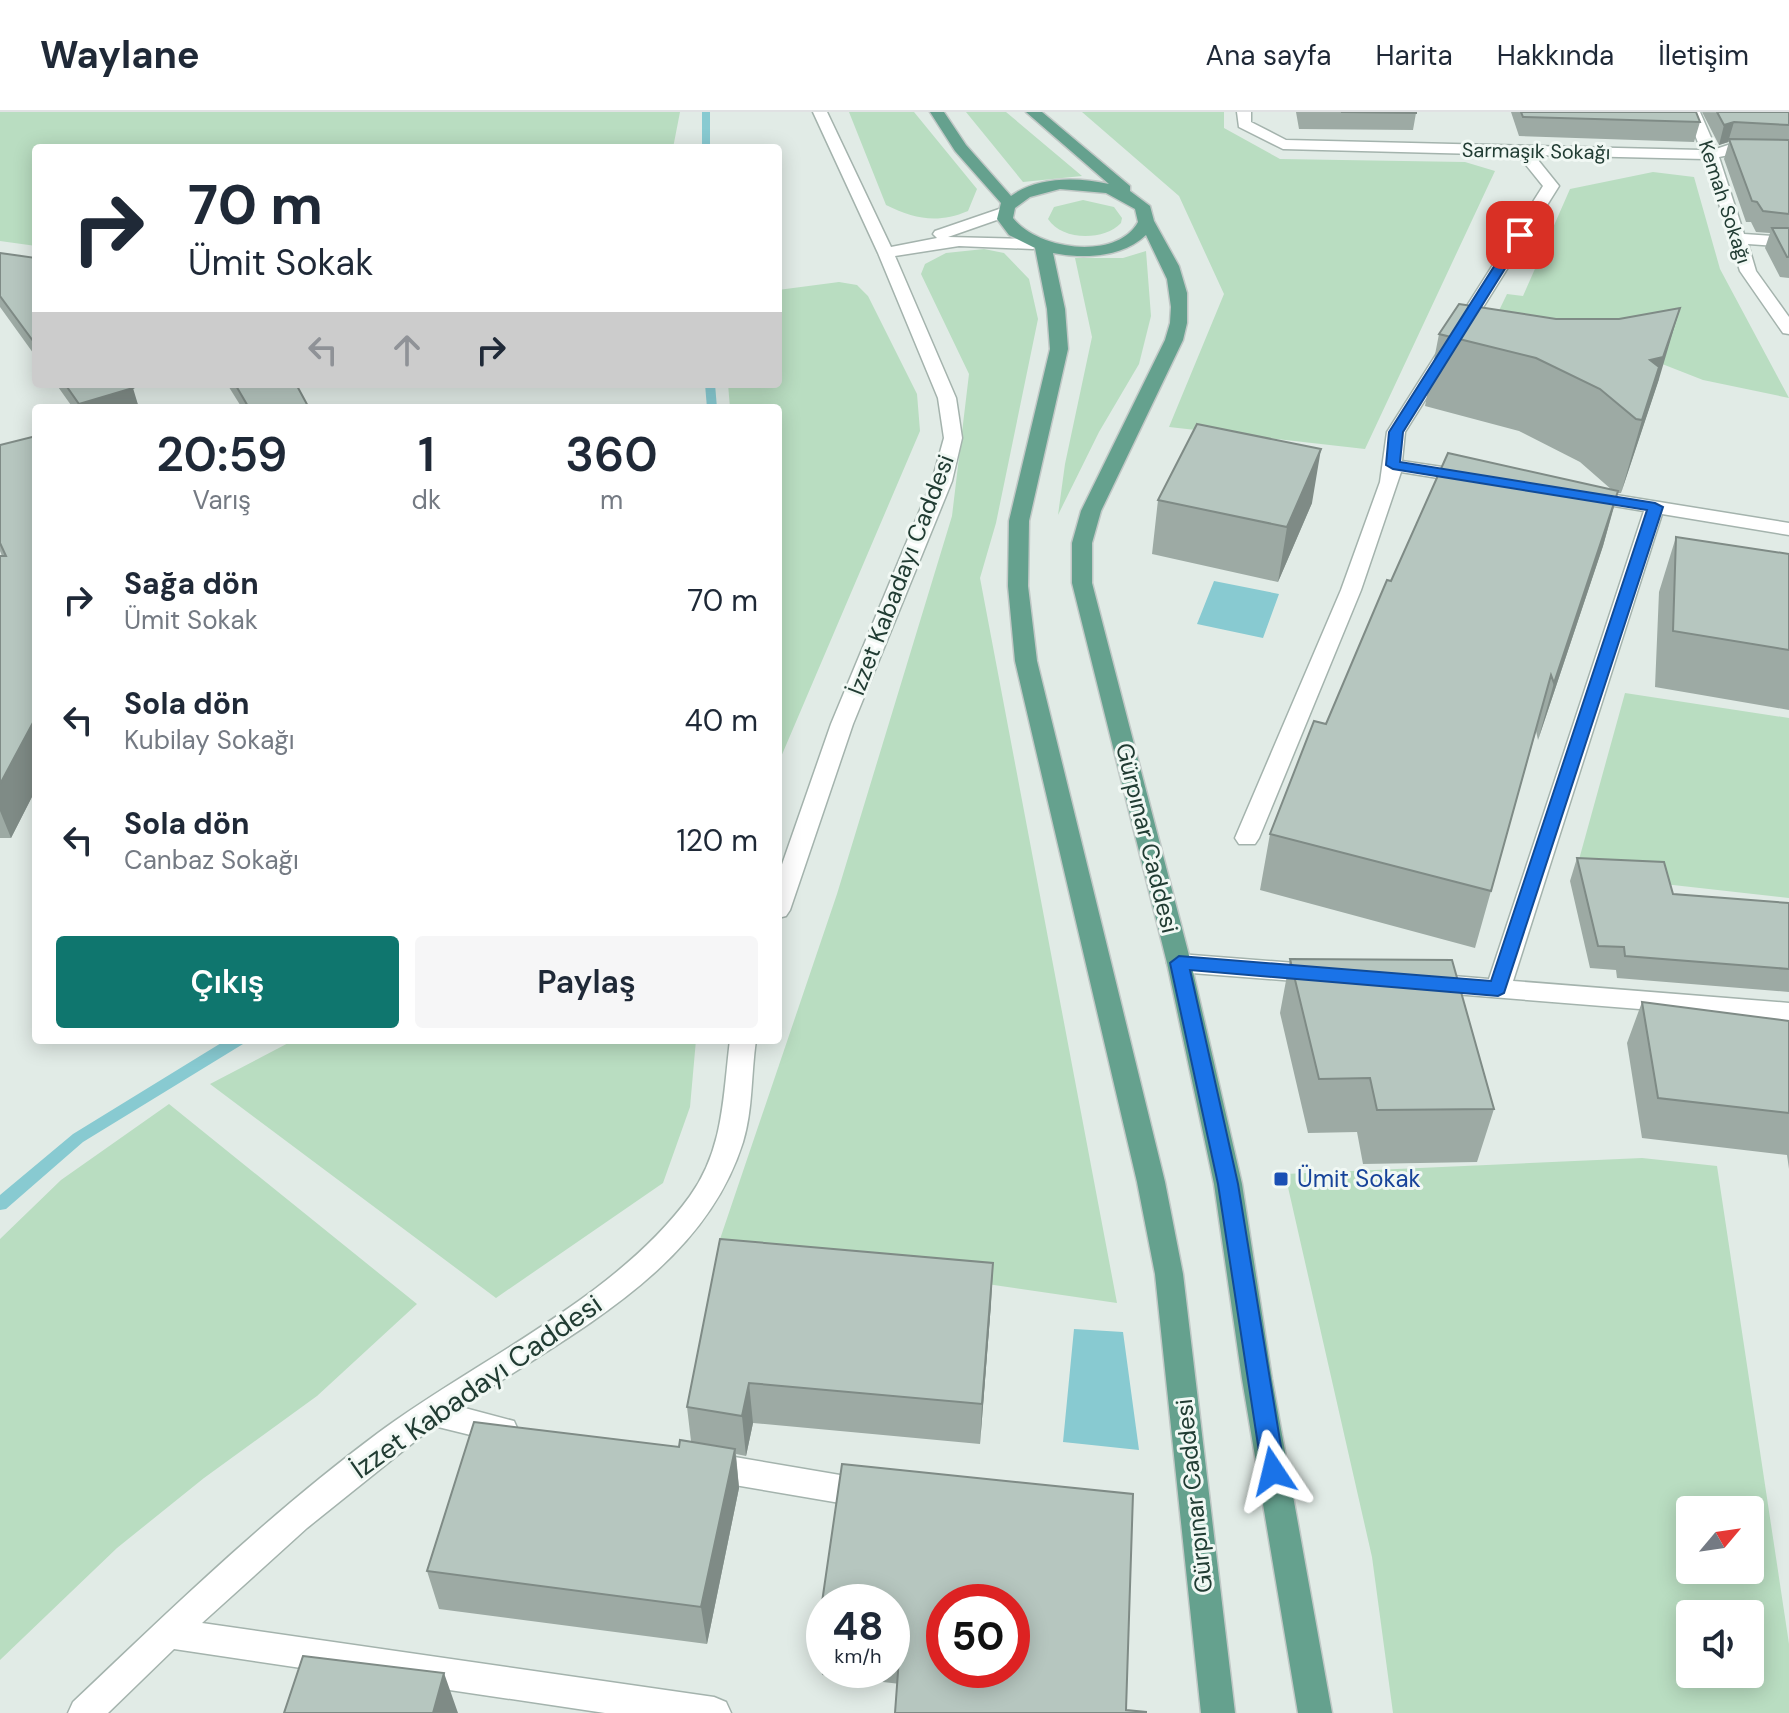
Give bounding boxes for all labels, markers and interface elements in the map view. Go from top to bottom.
text: Waylane [40,30,200,80]
text: Ana sayfa [1206,37,1332,74]
text: Harita [1376,37,1453,74]
text: Hakkında [1497,37,1614,74]
text: İletişim [1658,37,1749,74]
street label: Sarmaşık Sokağı [1462,137,1610,165]
street label: Kemah Sokağı [1693,137,1757,267]
text: 70 m [188,168,323,241]
icon: right [56,176,160,280]
pin [1486,201,1554,269]
icon: arrive [1498,213,1542,257]
text: Ümit Sokak [188,239,373,286]
icon: left [301,328,345,372]
icon: ahead [385,328,429,372]
icon: right [469,328,513,372]
text: 20:59 [156,423,287,486]
text: 1 [418,423,435,486]
text: 360 [565,423,658,486]
street label: İzzet Kabadayı Caddesi [840,450,961,700]
text: Varış [193,483,251,517]
text: dk [412,483,441,517]
text: m [600,483,623,517]
text: Sağa dön [124,564,259,603]
icon: right [56,578,100,622]
text: 70 m [687,581,758,620]
text: Ümit Sokak [124,603,258,637]
text: Sola dön [124,684,250,723]
icon: left [56,698,100,742]
text: 40 m [685,701,758,740]
text: Kubilay Sokağı [124,723,295,757]
street label: Gürpınar Caddesi [1109,740,1186,936]
text: Sola dön [124,804,250,843]
icon: left [56,818,100,862]
text: 120 m [676,821,758,860]
text: Canbaz Sokağı [124,843,299,877]
button: Çıkış [56,936,399,1028]
button: Paylaş [415,936,758,1028]
place label: Ümit Sokak [1297,1163,1421,1194]
marker: Ümit Sokak [1272,1170,1290,1188]
street label: İzzet Kabadayı Caddesi [344,1286,609,1487]
street label: Gürpınar Caddesi [1168,1398,1219,1594]
position arrow [1231,1429,1315,1513]
north arrow [1676,1496,1764,1584]
map controls [1676,1496,1764,1688]
speed limit sign: 50 [926,1584,1030,1688]
text: 48 [832,1600,884,1652]
button: sound [1676,1600,1764,1688]
text: km/h [834,1643,882,1669]

